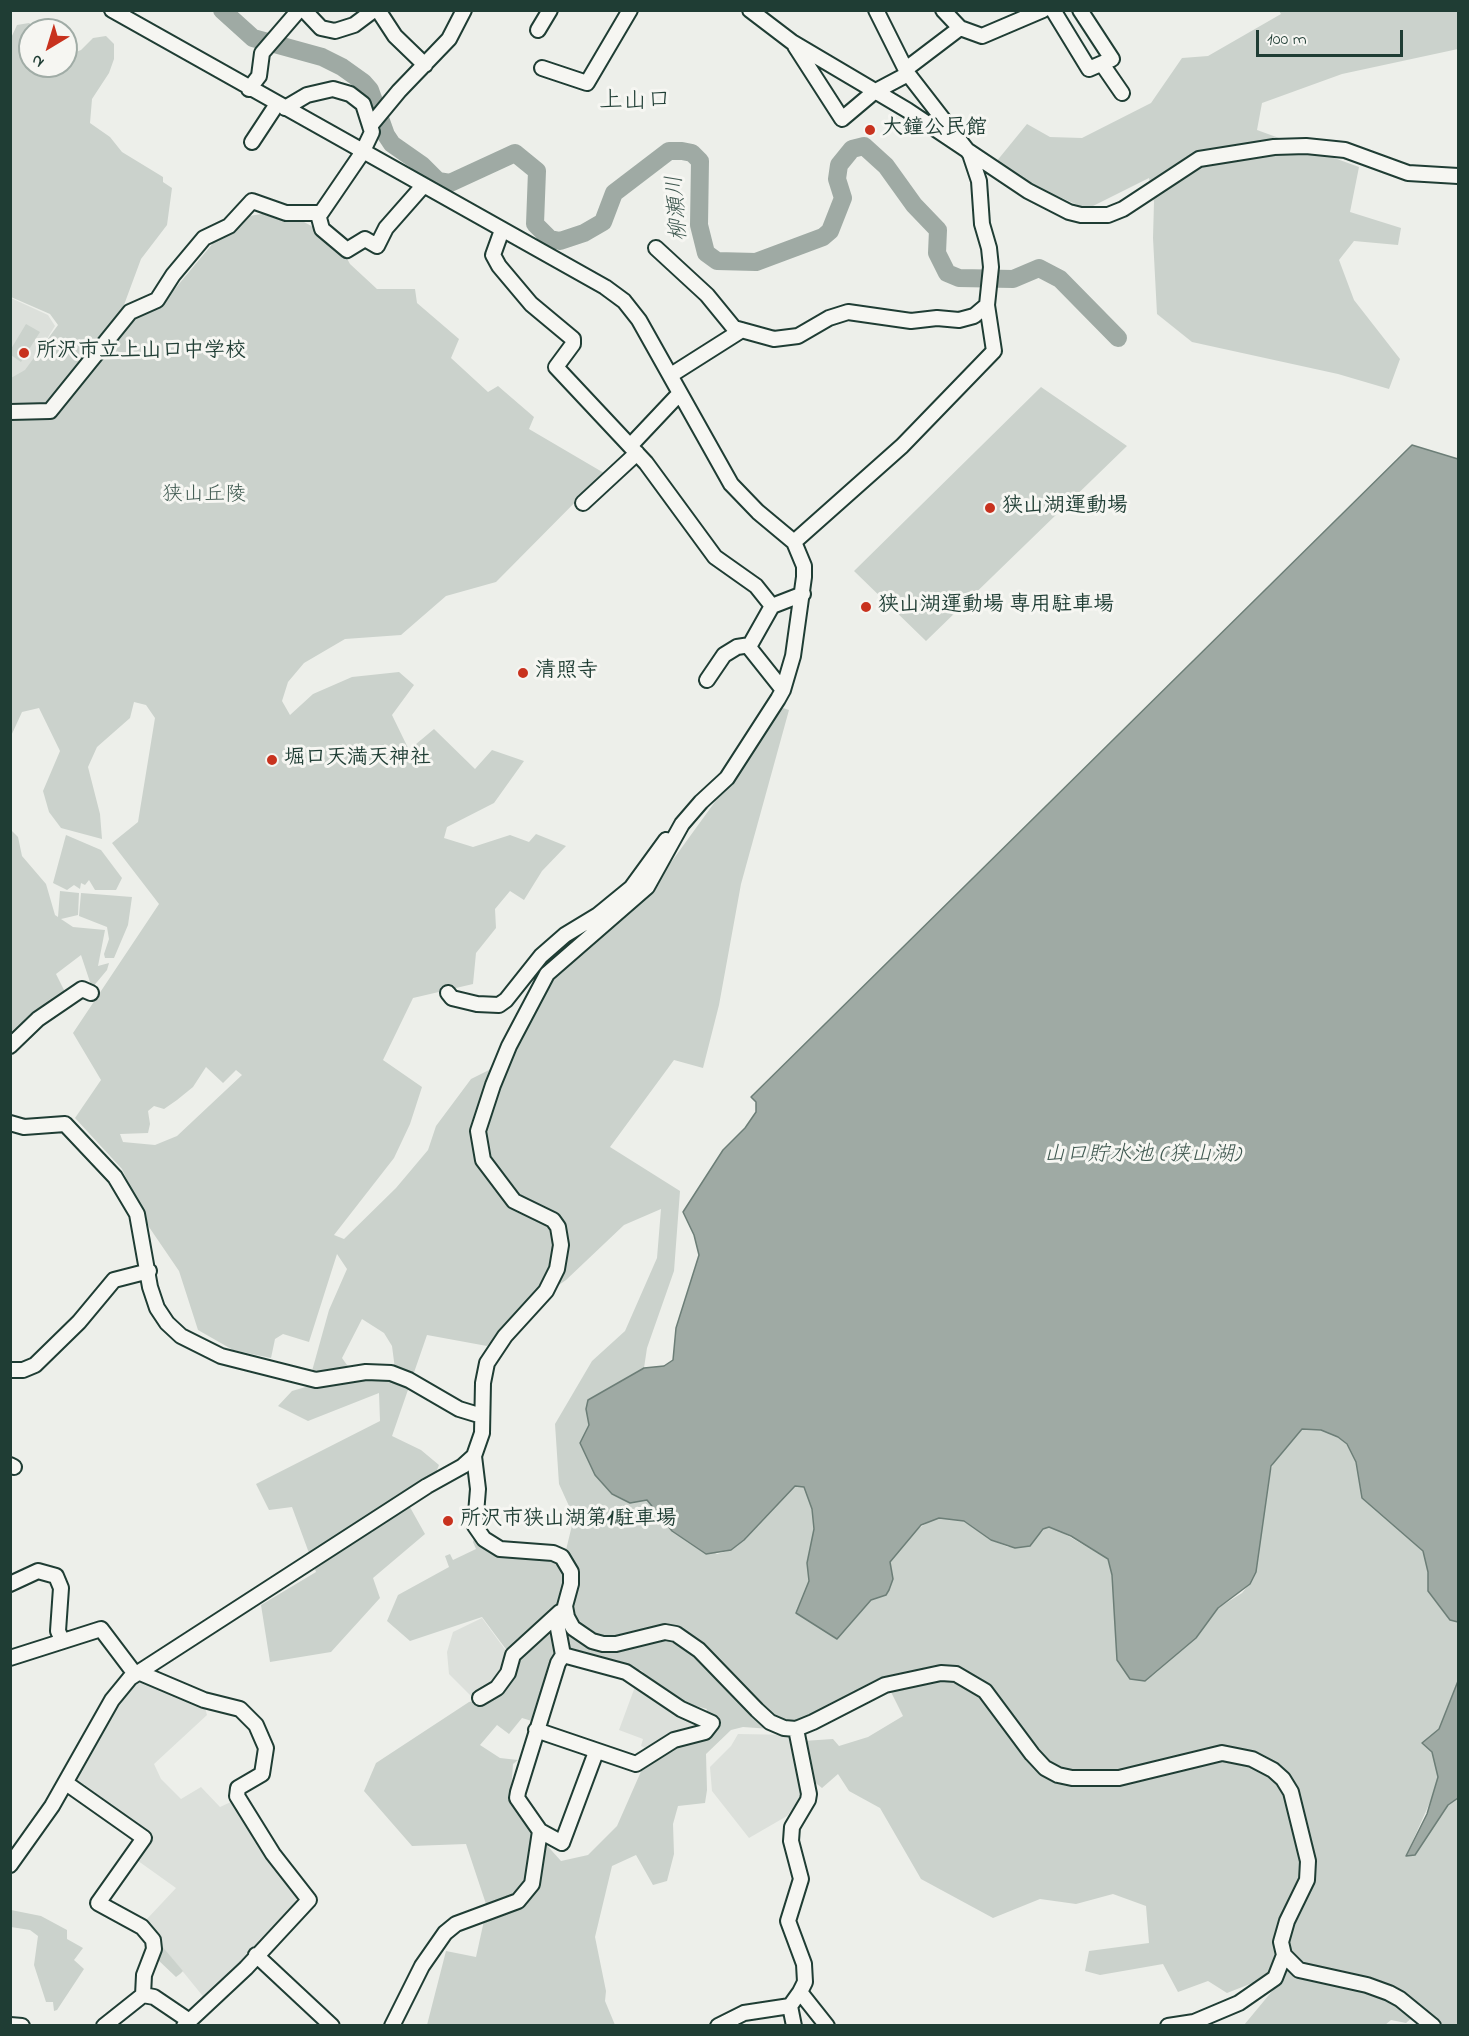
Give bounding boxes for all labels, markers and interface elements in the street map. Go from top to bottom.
north arrow [18,18,78,78]
scale bar [1259,18,1406,56]
text: 100 m [1267,27,1307,53]
text: N [27,48,50,73]
district label: 上山口 [599,89,671,117]
place label: 大鐘公民館 [882,117,987,143]
marker: 大鐘公民館 [863,123,877,137]
water label: 柳瀬川 [664,174,694,242]
place label: 所沢市立上山口中学校 [36,340,246,366]
marker: 所沢市立上山口中学校 [17,346,31,360]
park label: 狭山丘陵 [162,484,246,510]
place label: 狭山湖運動場 [1002,495,1128,521]
marker: 狭山湖運動場 [983,501,997,515]
place label: 狭山湖運動場 専用駐車場 [878,594,1114,620]
marker: 狭山湖運動場 専用駐車場 [859,600,873,614]
place label: 清照寺 [535,660,598,686]
marker: 清照寺 [516,666,530,680]
place label: 堀口天満天神社 [284,747,431,773]
marker: 堀口天満天神社 [265,753,279,767]
water label: 山口貯水池 (狭山湖) [1043,1143,1241,1169]
place label: 所沢市狭山湖第1駐車場 [460,1508,677,1534]
marker: 所沢市狭山湖第1駐車場 [441,1514,455,1528]

